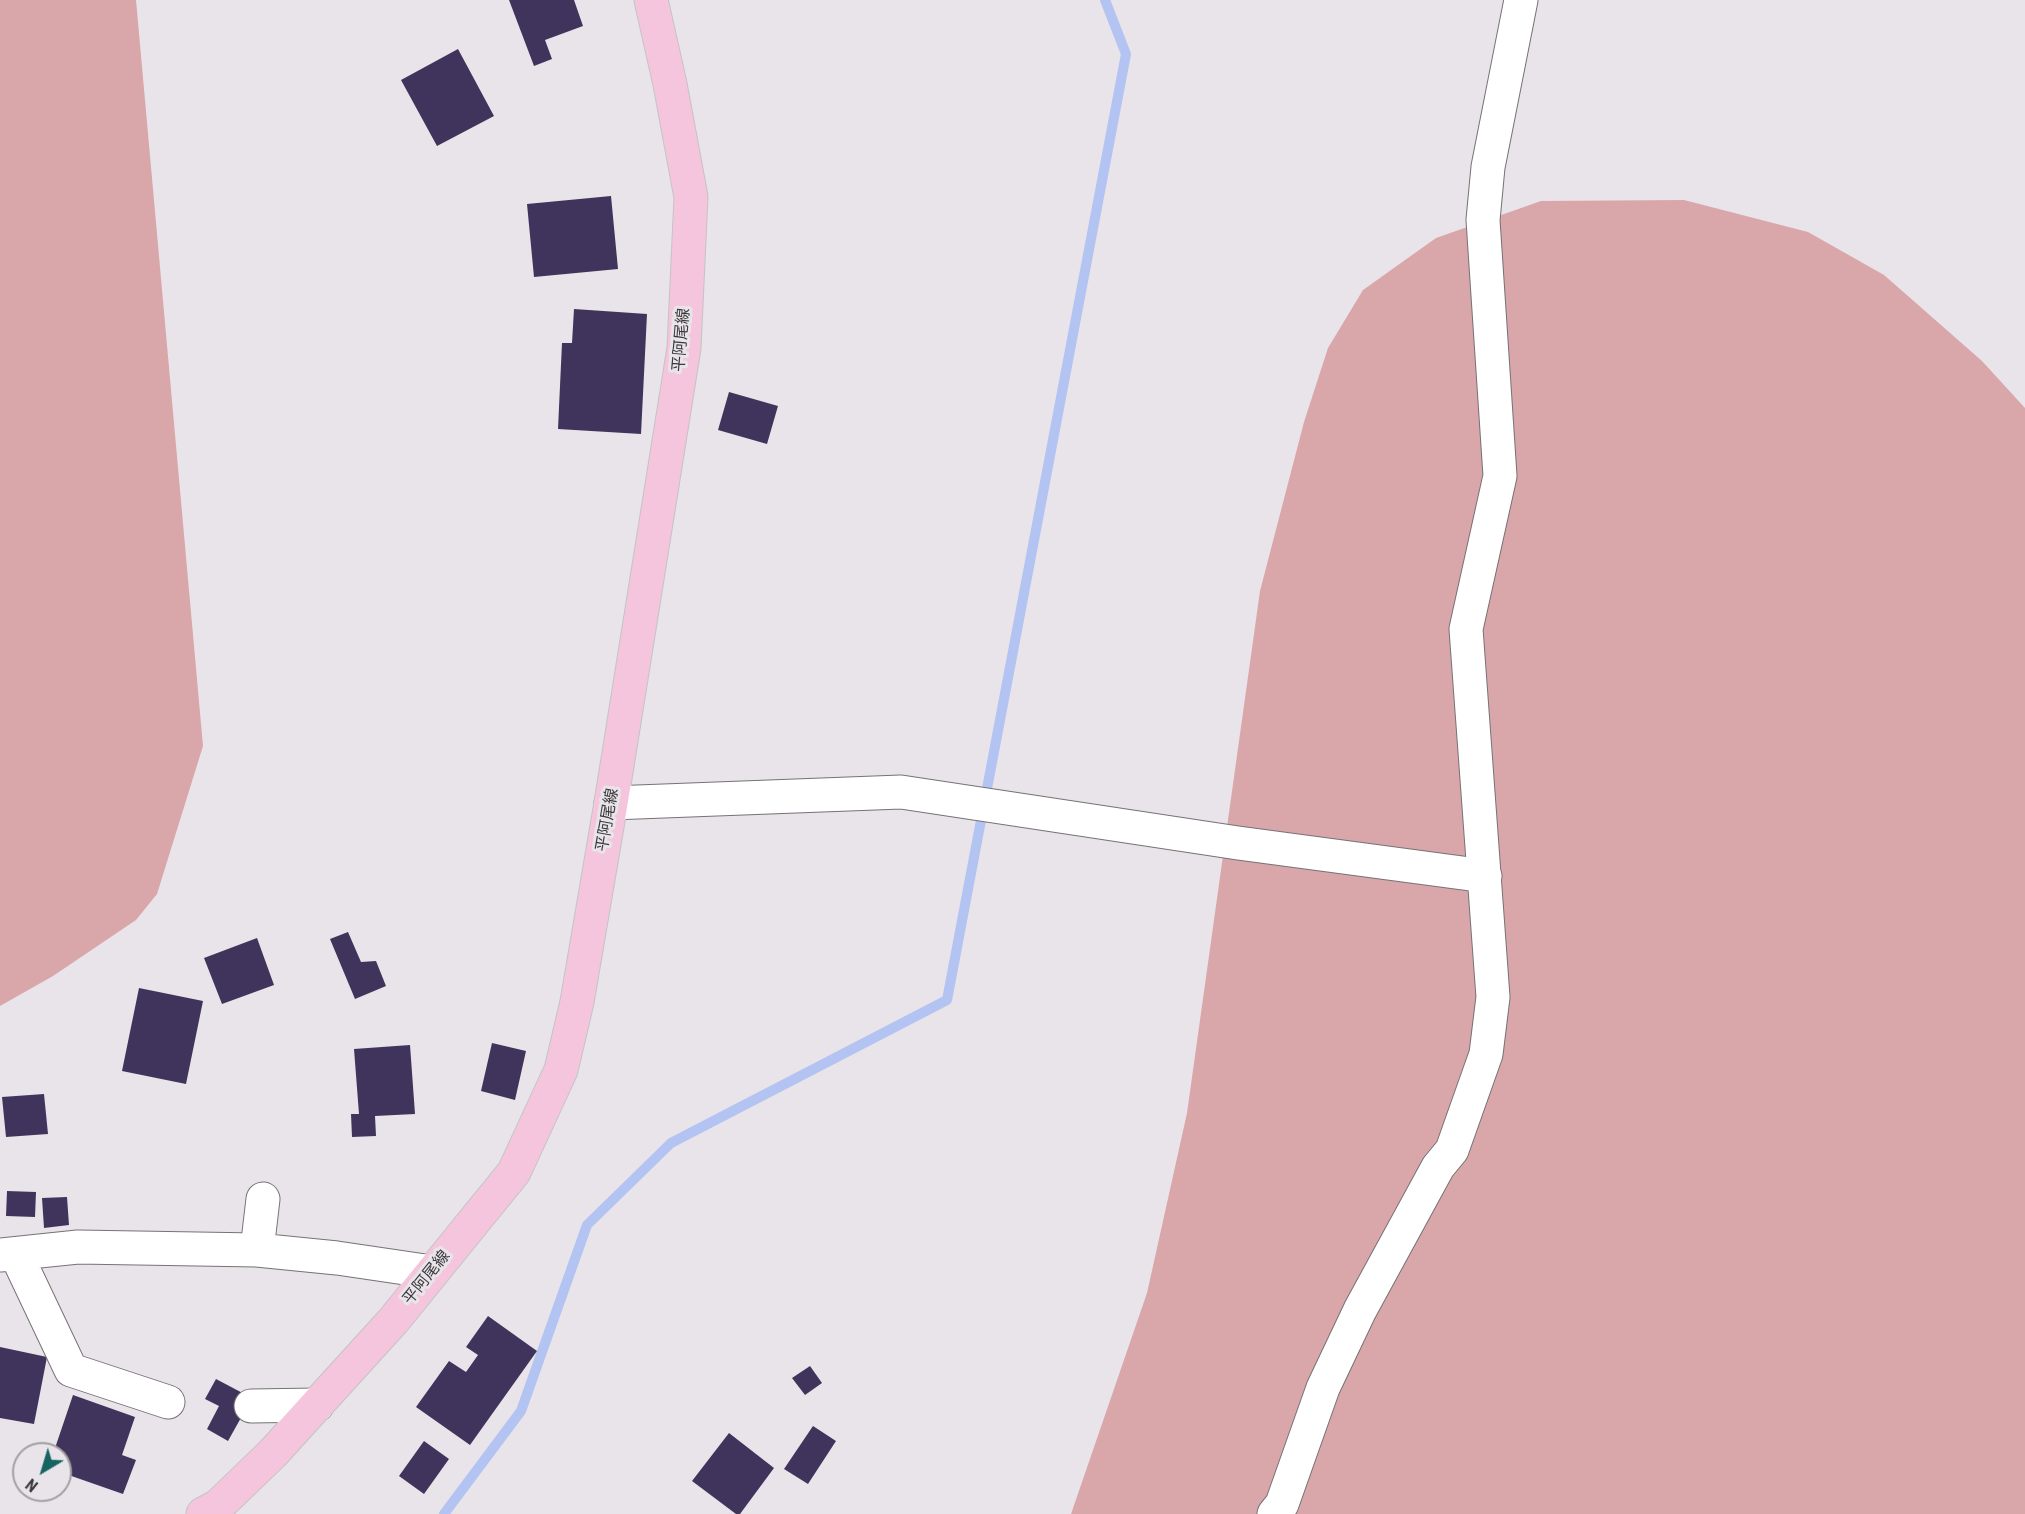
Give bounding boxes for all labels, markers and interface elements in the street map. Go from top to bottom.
street label: 平阿尾線 [670,307,694,373]
street label: 平阿尾線 [593,787,623,853]
street label: 平阿尾線 [399,1247,455,1309]
north arrow [12,1442,72,1502]
text: N [22,1475,42,1496]

